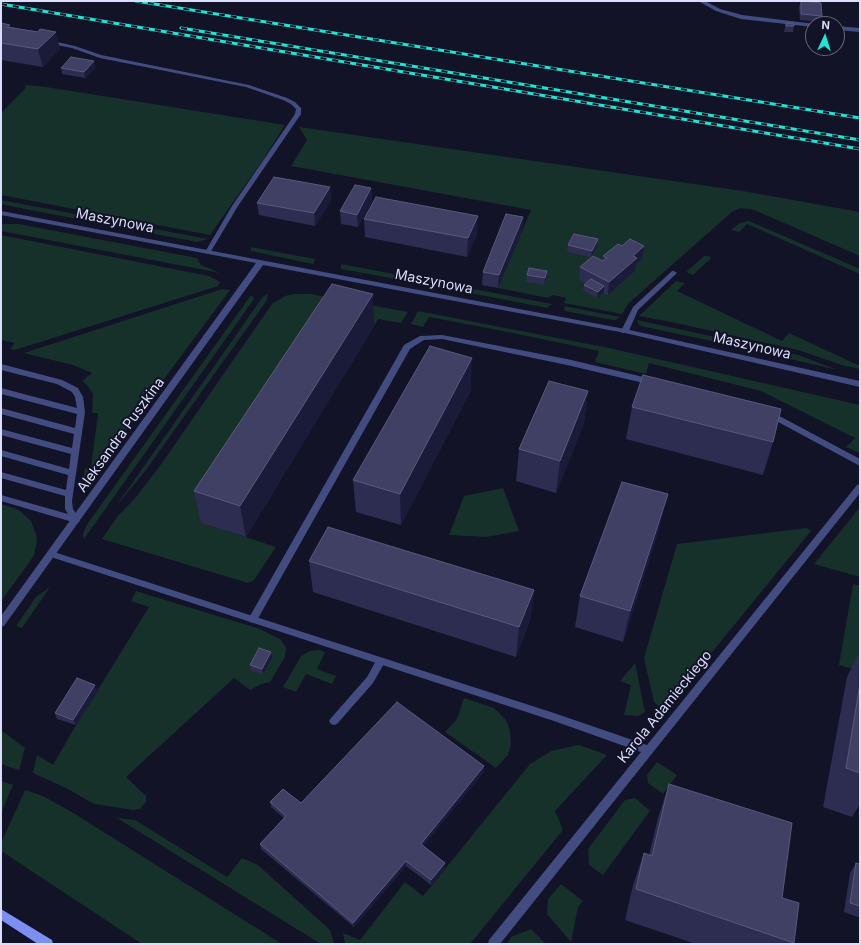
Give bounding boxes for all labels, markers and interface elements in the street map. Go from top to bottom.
north arrow [805,16,845,56]
text: N [821,18,830,32]
street label: Maszynowa [75,205,155,237]
street label: Maszynowa [394,266,474,298]
street label: Maszynowa [712,329,792,363]
street label: Aleksandra Puszkina [74,374,168,496]
street label: Karola Adamieckiego [614,647,716,767]

